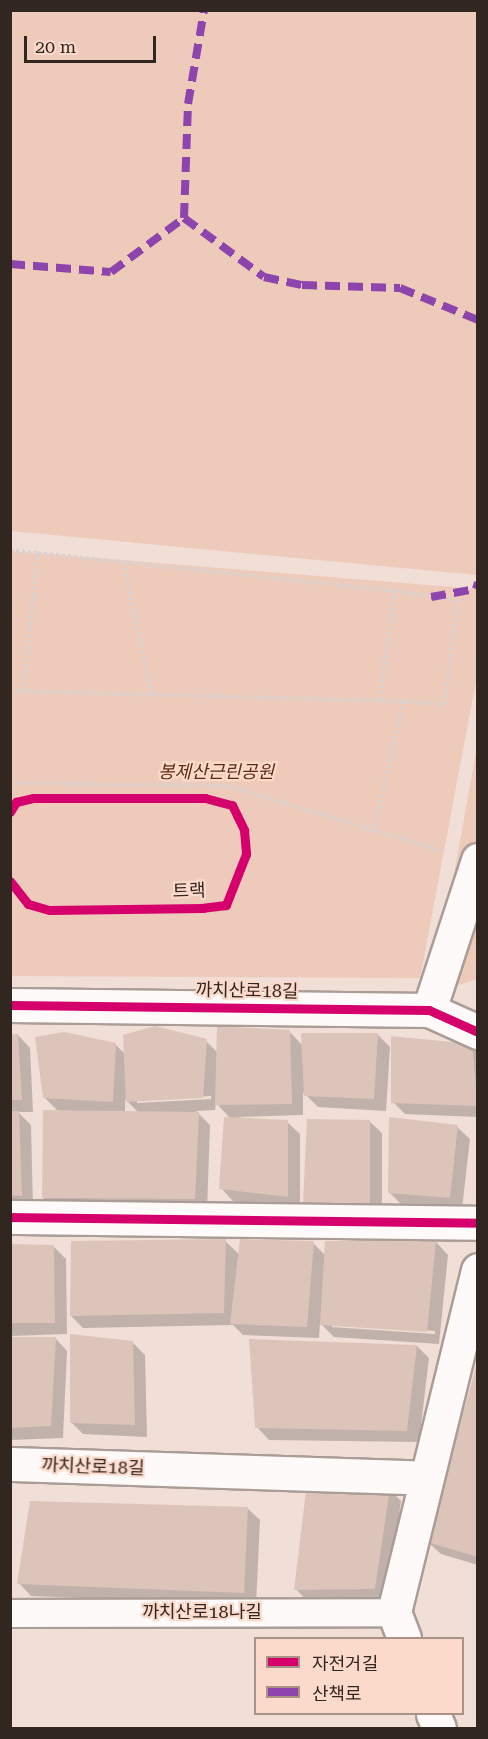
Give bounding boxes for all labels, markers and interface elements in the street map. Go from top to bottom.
scale bar [27,24,159,62]
text: 20 m [35,36,76,57]
park label: 봉제산근린공원 [158,761,274,783]
street label: 트랙 [172,880,206,902]
street label: 까치산로18길 [195,979,299,1003]
street label: 까치산로18길 [41,1454,145,1480]
street label: 까치산로18나길 [142,1601,262,1623]
legend [254,1637,464,1715]
text: 자전거길 [312,1653,378,1674]
text: 산책로 [312,1683,362,1704]

